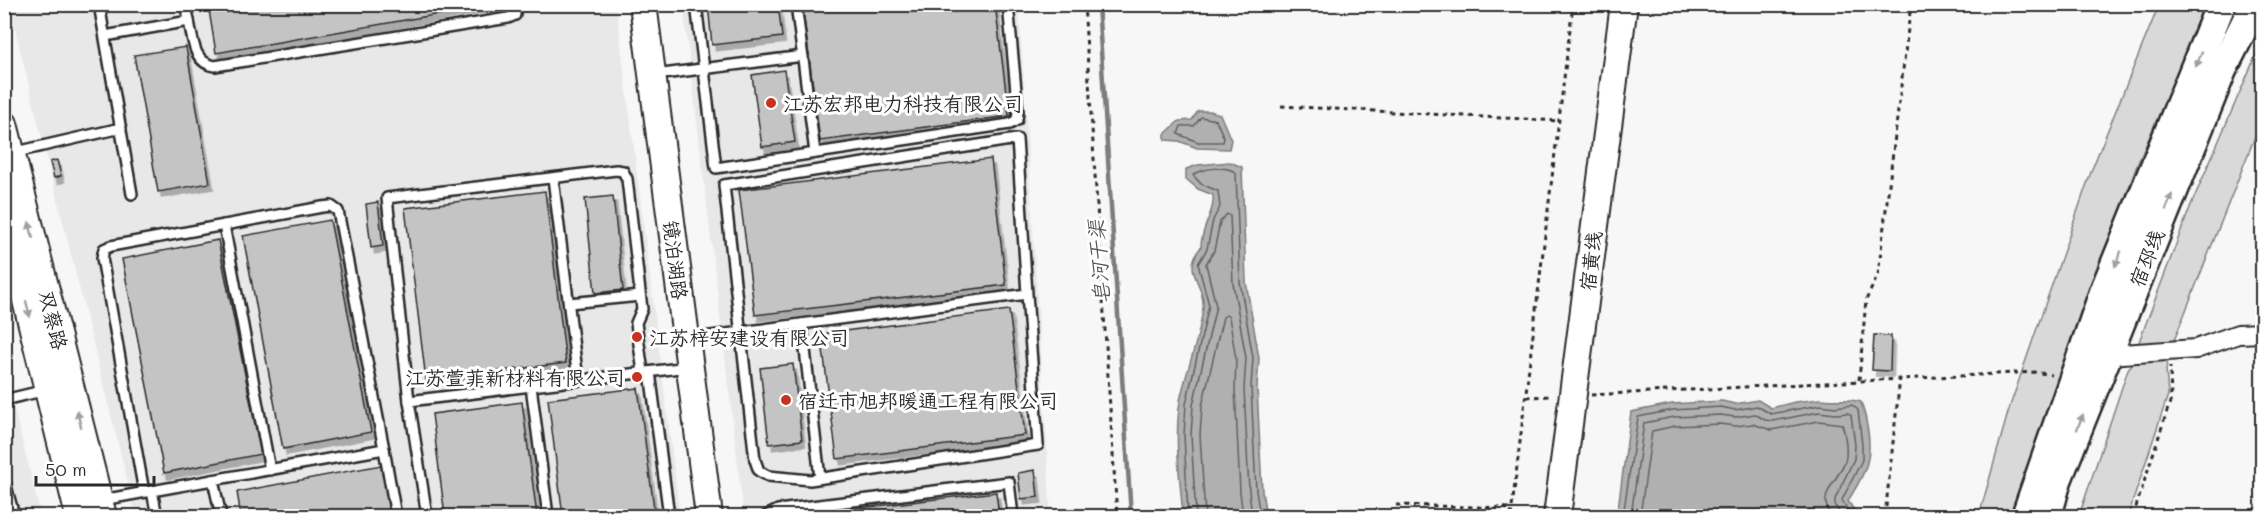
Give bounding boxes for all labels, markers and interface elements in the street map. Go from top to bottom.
one-way arrow [2194,50,2204,68]
place label: 江苏宏邦电力科技有限公司 [783,90,1023,116]
marker: 江苏宏邦电力科技有限公司 [764,96,778,110]
one-way arrow [2165,193,2174,211]
water label: 皂河干渠 [1081,217,1114,305]
street label: 镜泊湖路 [658,219,694,302]
one-way arrow [25,221,35,239]
street label: 宿邳线 [2123,225,2169,291]
street label: 宿黄线 [1573,230,1607,292]
one-way arrow [2113,250,2122,268]
street label: 双蔡路 [34,288,74,353]
one-way arrow [24,299,34,318]
place label: 江苏梓安建设有限公司 [649,324,849,350]
marker: 江苏梓安建设有限公司 [630,330,644,344]
place label: 江苏萱菲新材料有限公司 [405,364,625,390]
marker: 江苏萱菲新材料有限公司 [630,370,644,384]
place label: 宿迁市旭邦暖通工程有限公司 [798,387,1058,413]
marker: 宿迁市旭邦暖通工程有限公司 [779,393,793,407]
one-way arrow [73,410,83,428]
one-way arrow [2075,412,2085,430]
scale bar [36,449,154,487]
text: 50 m [45,457,87,481]

